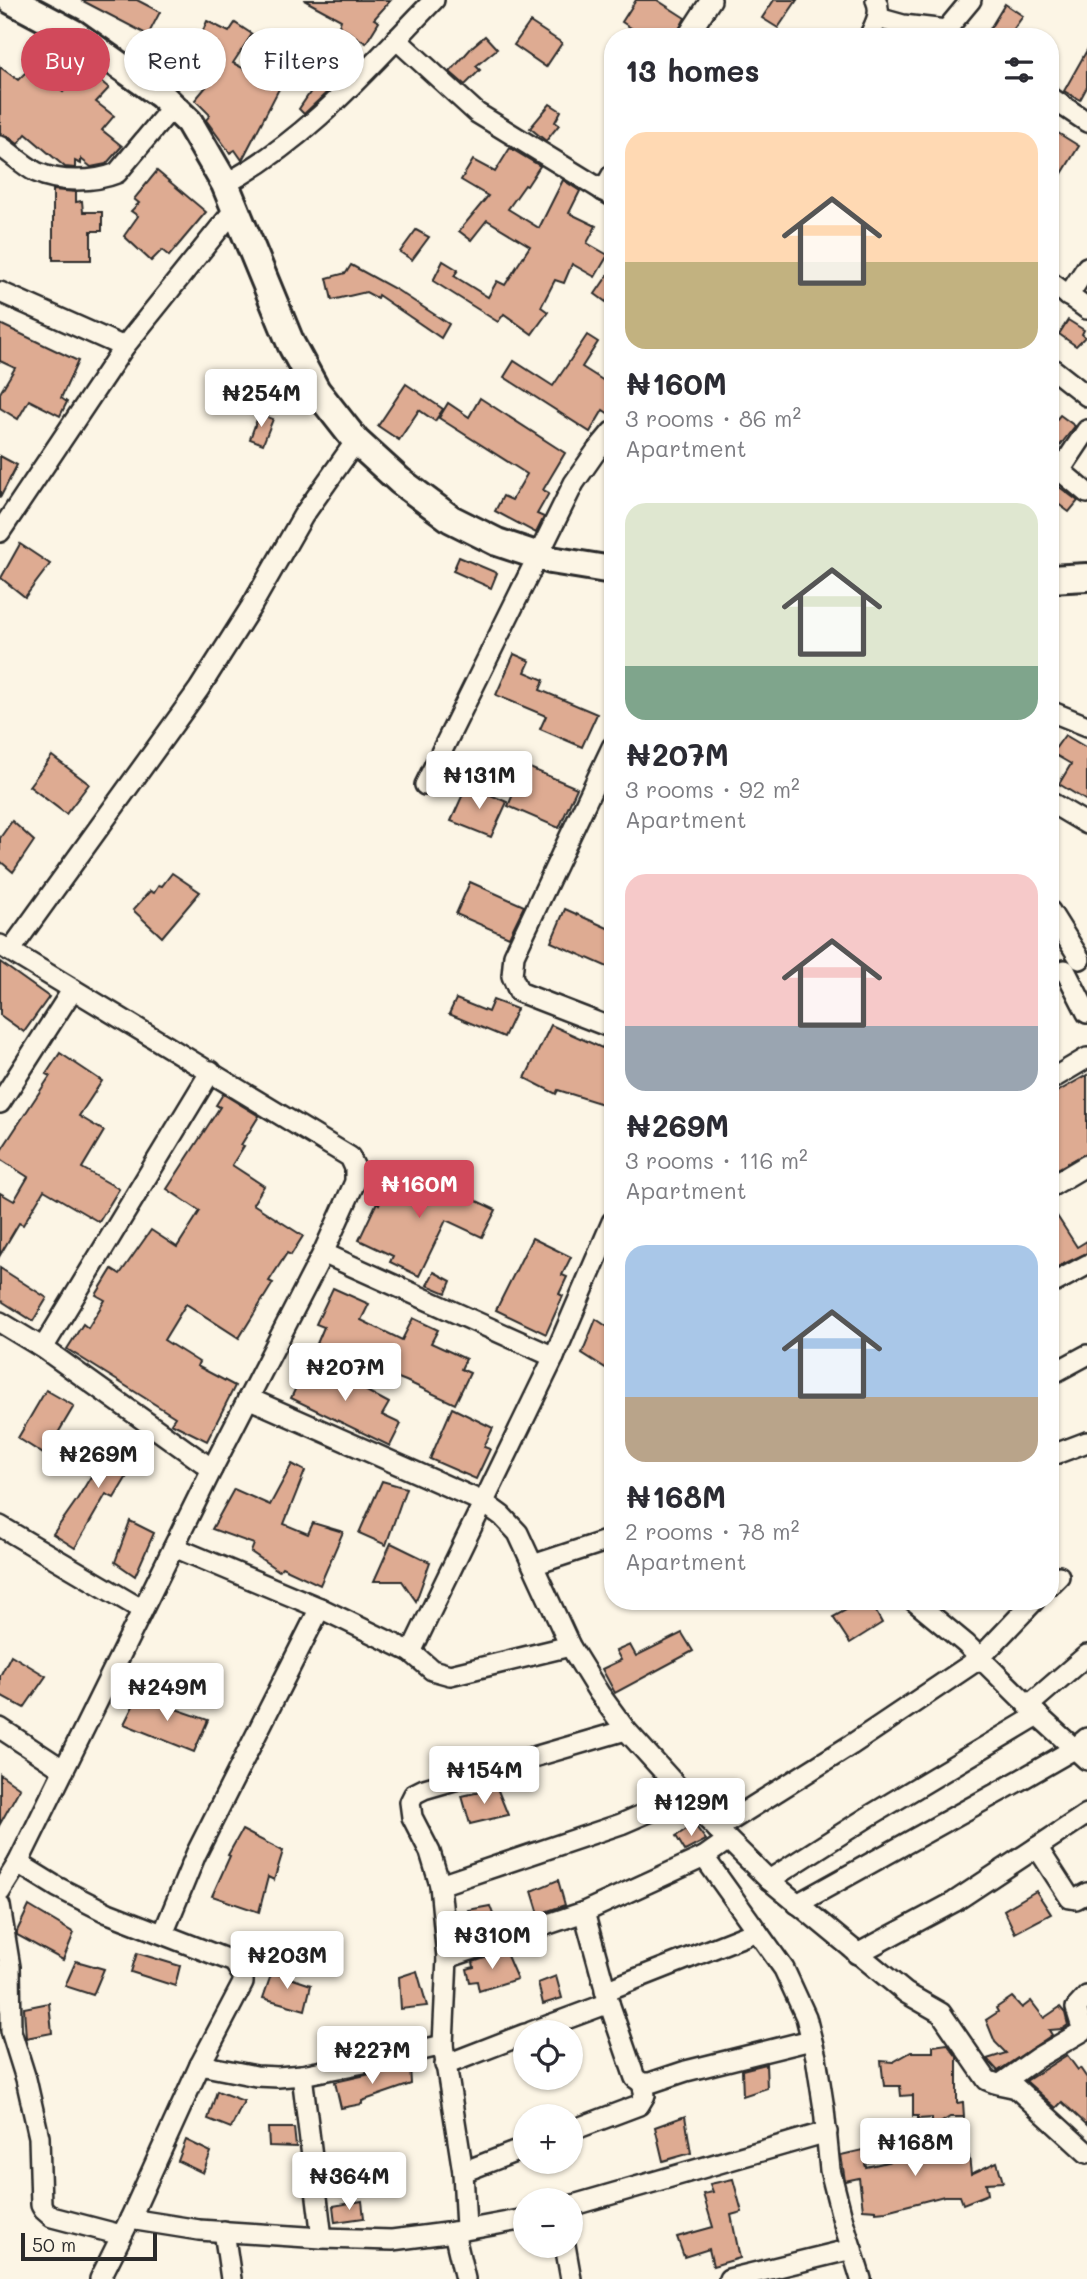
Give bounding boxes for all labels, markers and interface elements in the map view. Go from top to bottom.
chip: Buy [21,28,110,91]
chip: Rent [124,28,226,91]
chip: Filters [240,28,364,91]
text: 13 homes [625,50,760,90]
icon: filters [1000,51,1038,89]
icon: home [769,178,895,304]
text: ₦160M [625,363,727,403]
pin: ₦254M [212,370,310,429]
text: ₦254M [221,377,301,407]
text: 3 rooms · 86 m² [625,403,801,433]
text: Apartment [625,433,747,463]
icon: home [769,549,895,675]
text: ₦207M [625,734,729,774]
pin: ₦131M [430,752,528,811]
text: ₦131M [442,759,516,789]
text: 3 rooms · 92 m² [625,774,800,804]
text: Apartment [625,804,747,834]
icon: home [769,920,895,1046]
text: ₦269M [625,1105,729,1145]
text: 3 rooms · 116 m² [625,1145,808,1175]
pin: ₦160M [370,1160,468,1220]
text: ₦160M [380,1168,458,1198]
text: Apartment [625,1175,747,1205]
icon: home [769,1291,895,1417]
pin: ₦207M [296,1344,394,1403]
text: ₦207M [305,1351,385,1381]
pin: ₦269M [49,1430,147,1490]
text: ₦269M [58,1438,138,1468]
text: ₦168M [625,1476,726,1516]
text: 2 rooms · 78 m² [625,1516,799,1546]
text: Apartment [625,1546,747,1576]
pin: ₦249M [118,1664,216,1723]
text: ₦249M [127,1671,207,1701]
pin: ₦154M [435,1746,533,1806]
text: ₦154M [445,1754,523,1784]
pin: ₦129M [642,1778,740,1838]
text: ₦129M [653,1786,729,1816]
pin: ₦310M [443,1912,541,1971]
text: ₦310M [453,1919,531,1949]
pin: ₦203M [238,1932,336,1991]
text: ₦203M [247,1939,327,1969]
map controls [513,2020,583,2258]
button: locate [513,2020,583,2090]
pin: ₦227M [323,2026,421,2086]
text: ₦227M [333,2034,411,2064]
button: + [513,2104,583,2174]
pin: ₦168M [866,2118,964,2178]
text: ₦168M [876,2126,954,2156]
pin: ₦364M [300,2152,398,2212]
text: ₦364M [308,2160,390,2190]
button: − [513,2188,583,2258]
scale bar [21,2230,158,2262]
text: 50 m [32,2232,76,2257]

